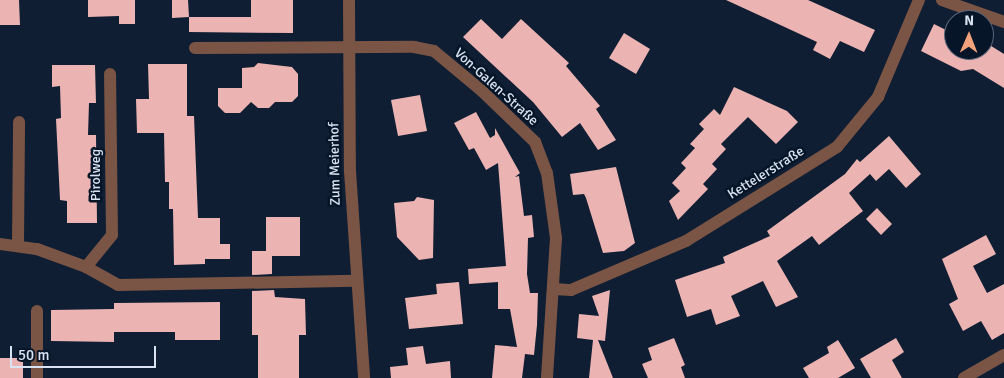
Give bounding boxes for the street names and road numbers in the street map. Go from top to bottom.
street label: Von-Galen-Straße [450,45,542,129]
street label: Zum Meierhof [326,122,344,206]
street label: Kettelerstraße [725,143,807,203]
street label: Pirolweg [88,149,104,201]

